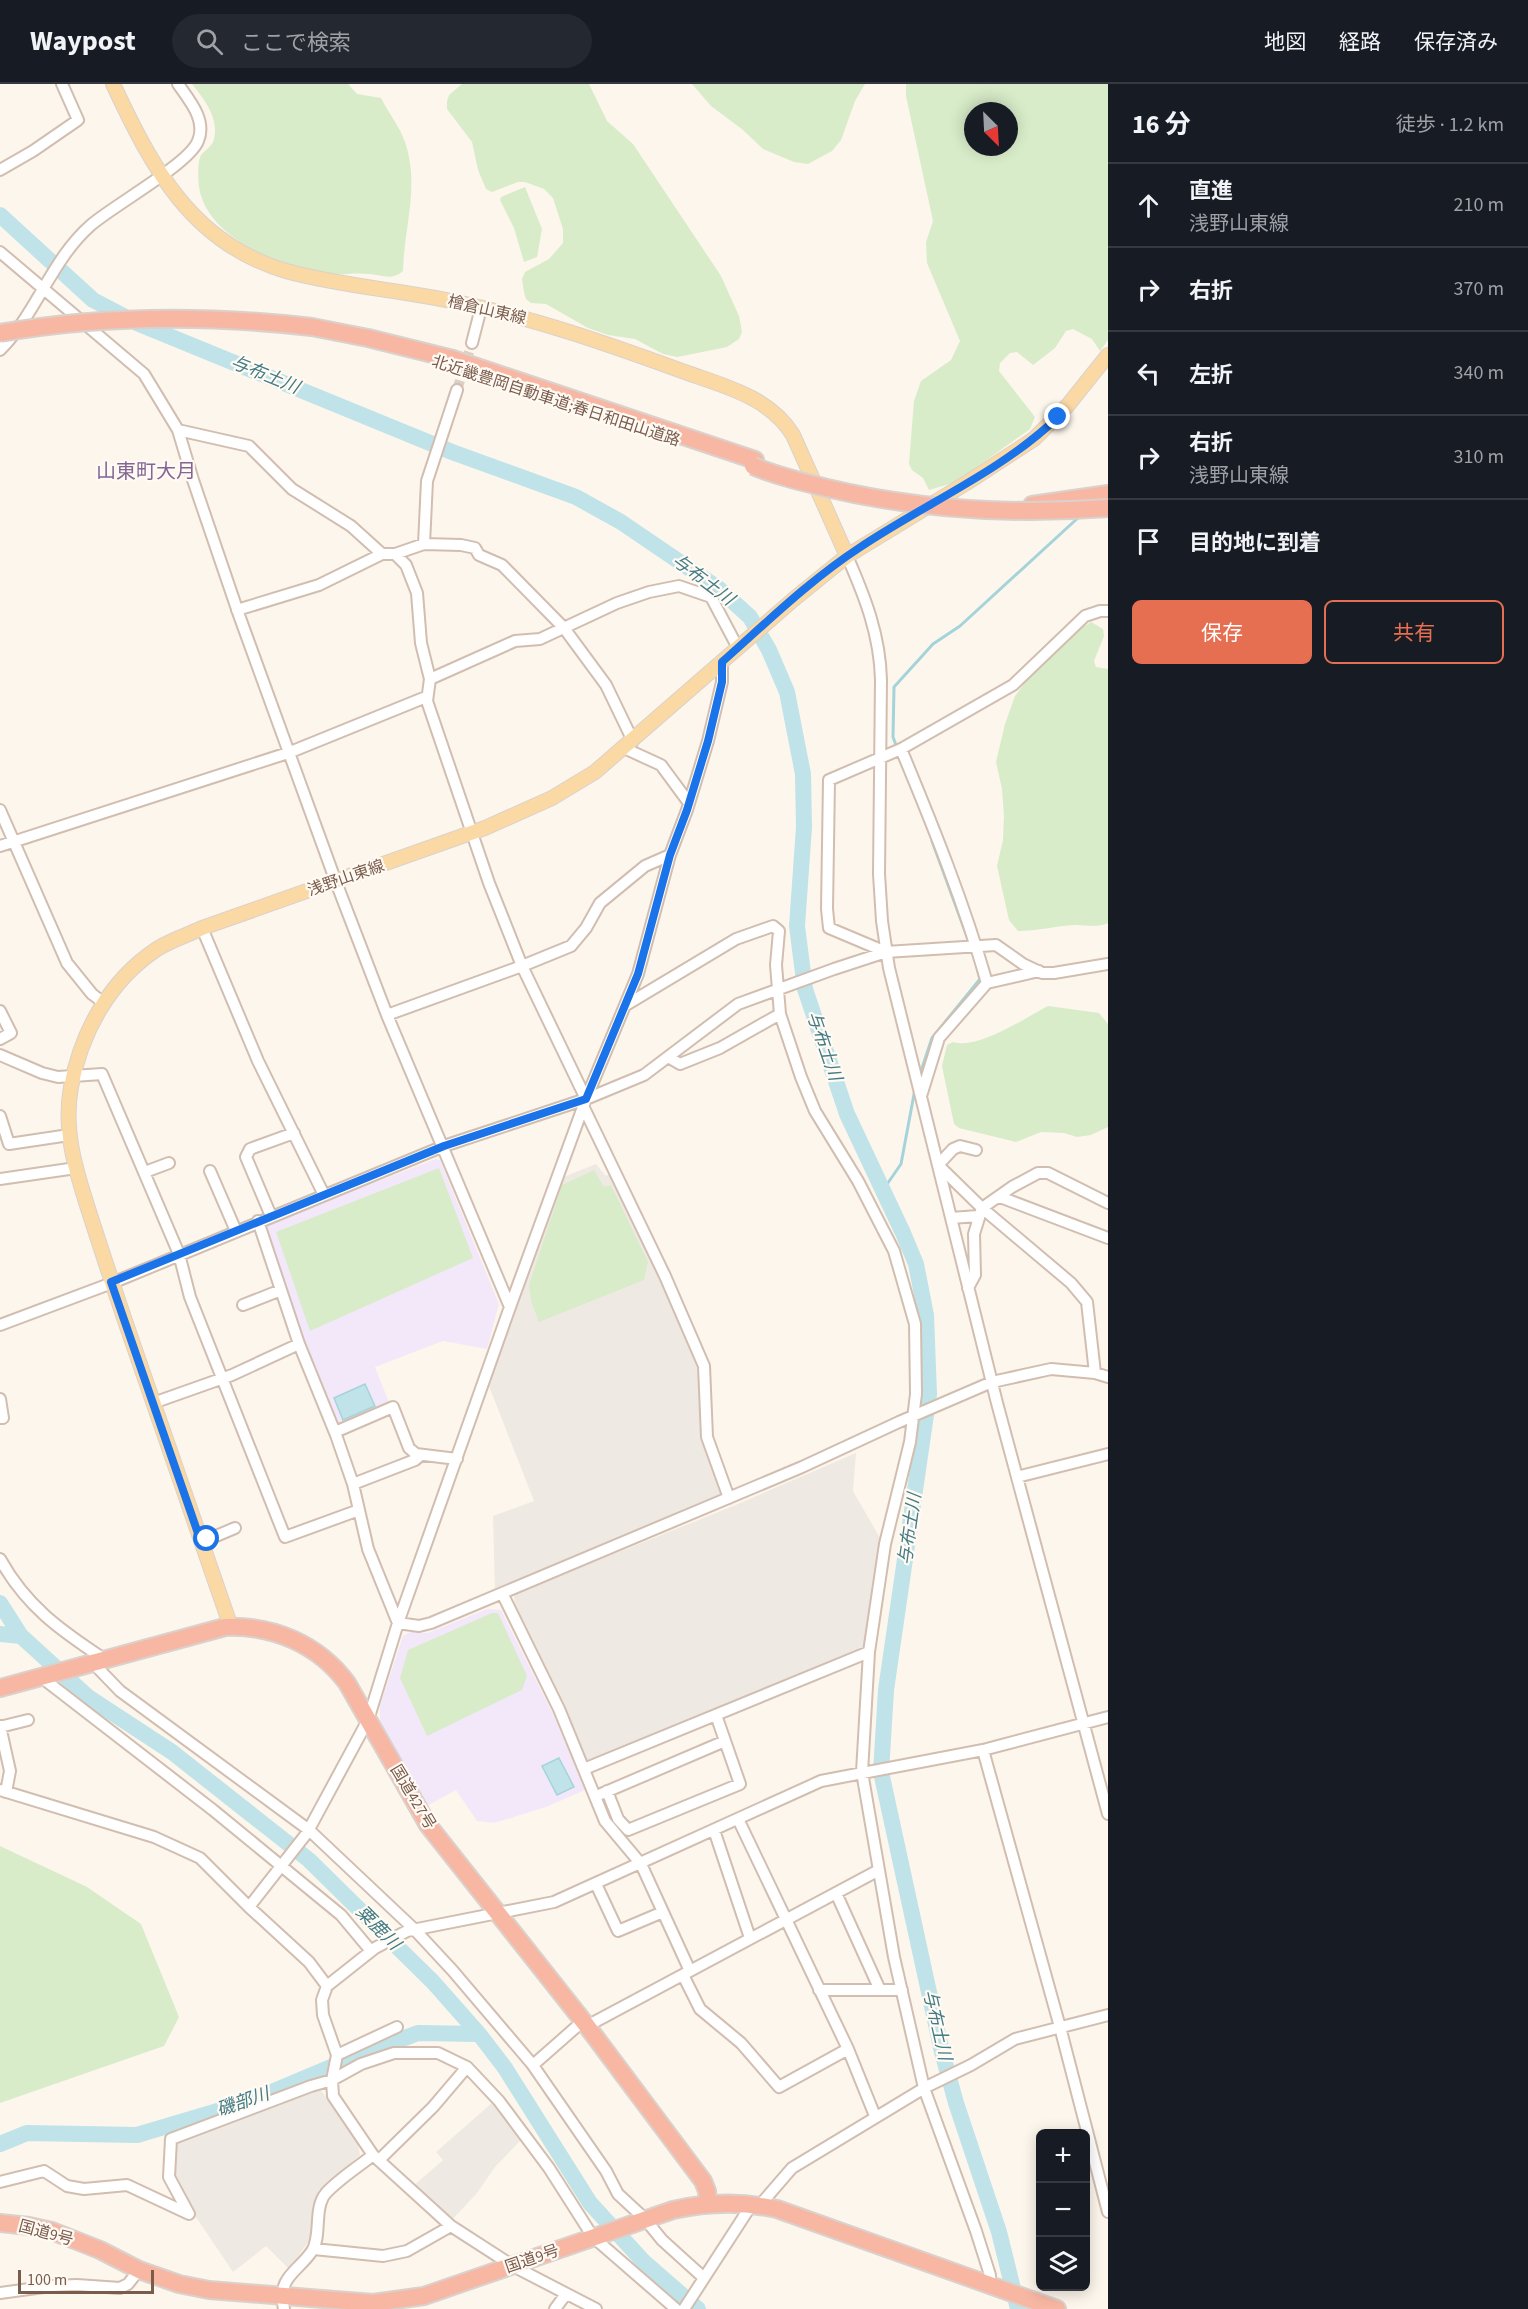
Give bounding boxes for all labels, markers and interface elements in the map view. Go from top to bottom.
search box [172,14,592,68]
text: Waypost [30,21,136,61]
icon: search [193,25,226,58]
text: ここで検索 [241,27,351,59]
text: 地図 [1264,27,1306,57]
text: 経路 [1339,27,1381,57]
text: 保存済み [1414,27,1498,57]
north arrow [964,102,1018,156]
text: 16 分 [1132,106,1191,143]
text: 徒歩 · 1.2 km [1396,111,1504,139]
text: 直進 [1189,175,1233,207]
icon: ahead [1132,189,1165,222]
text: 210 m [1454,191,1504,219]
text: 浅野山東線 [1189,210,1289,238]
icon: right [1132,273,1165,306]
text: 右折 [1189,275,1233,307]
text: 370 m [1454,275,1504,303]
street label: 檜倉山東線 [446,290,528,330]
water label: 与布土川 [227,350,305,401]
street label: 北近畿豊岡自動車道;春日和田山道路 [429,350,683,452]
icon: left [1132,357,1165,390]
text: 左折 [1189,359,1233,391]
text: 340 m [1454,359,1504,387]
route end [1044,403,1070,429]
text: 右折 [1189,427,1233,459]
icon: right [1132,441,1165,474]
text: 310 m [1454,443,1504,471]
district label: 山東町大月 [96,458,196,486]
text: 浅野山東線 [1189,462,1289,490]
icon: arrive [1132,525,1165,558]
text: 目的地に到着 [1189,527,1321,559]
water label: 与布土川 [667,548,741,613]
button: 保存 [1132,600,1312,664]
button: 共有 [1324,600,1504,664]
street label: 浅野山東線 [305,855,387,901]
water label: 与布土川 [800,1008,848,1086]
water label: 与布土川 [893,1490,928,1566]
route start [193,1525,219,1551]
street label: 国道427号 [385,1761,441,1833]
water label: 粟鹿川 [350,1900,407,1957]
water label: 与布土川 [917,1987,958,2065]
water label: 磯部川 [213,2081,274,2123]
map controls [1036,2129,1090,2291]
button: + [1036,2129,1090,2183]
button: − [1036,2183,1090,2237]
street label: 国道9号 [16,2215,76,2251]
button: layers [1036,2237,1090,2291]
street label: 国道9号 [502,2239,562,2279]
scale bar [18,2267,154,2294]
text: 100 m [27,2269,67,2291]

